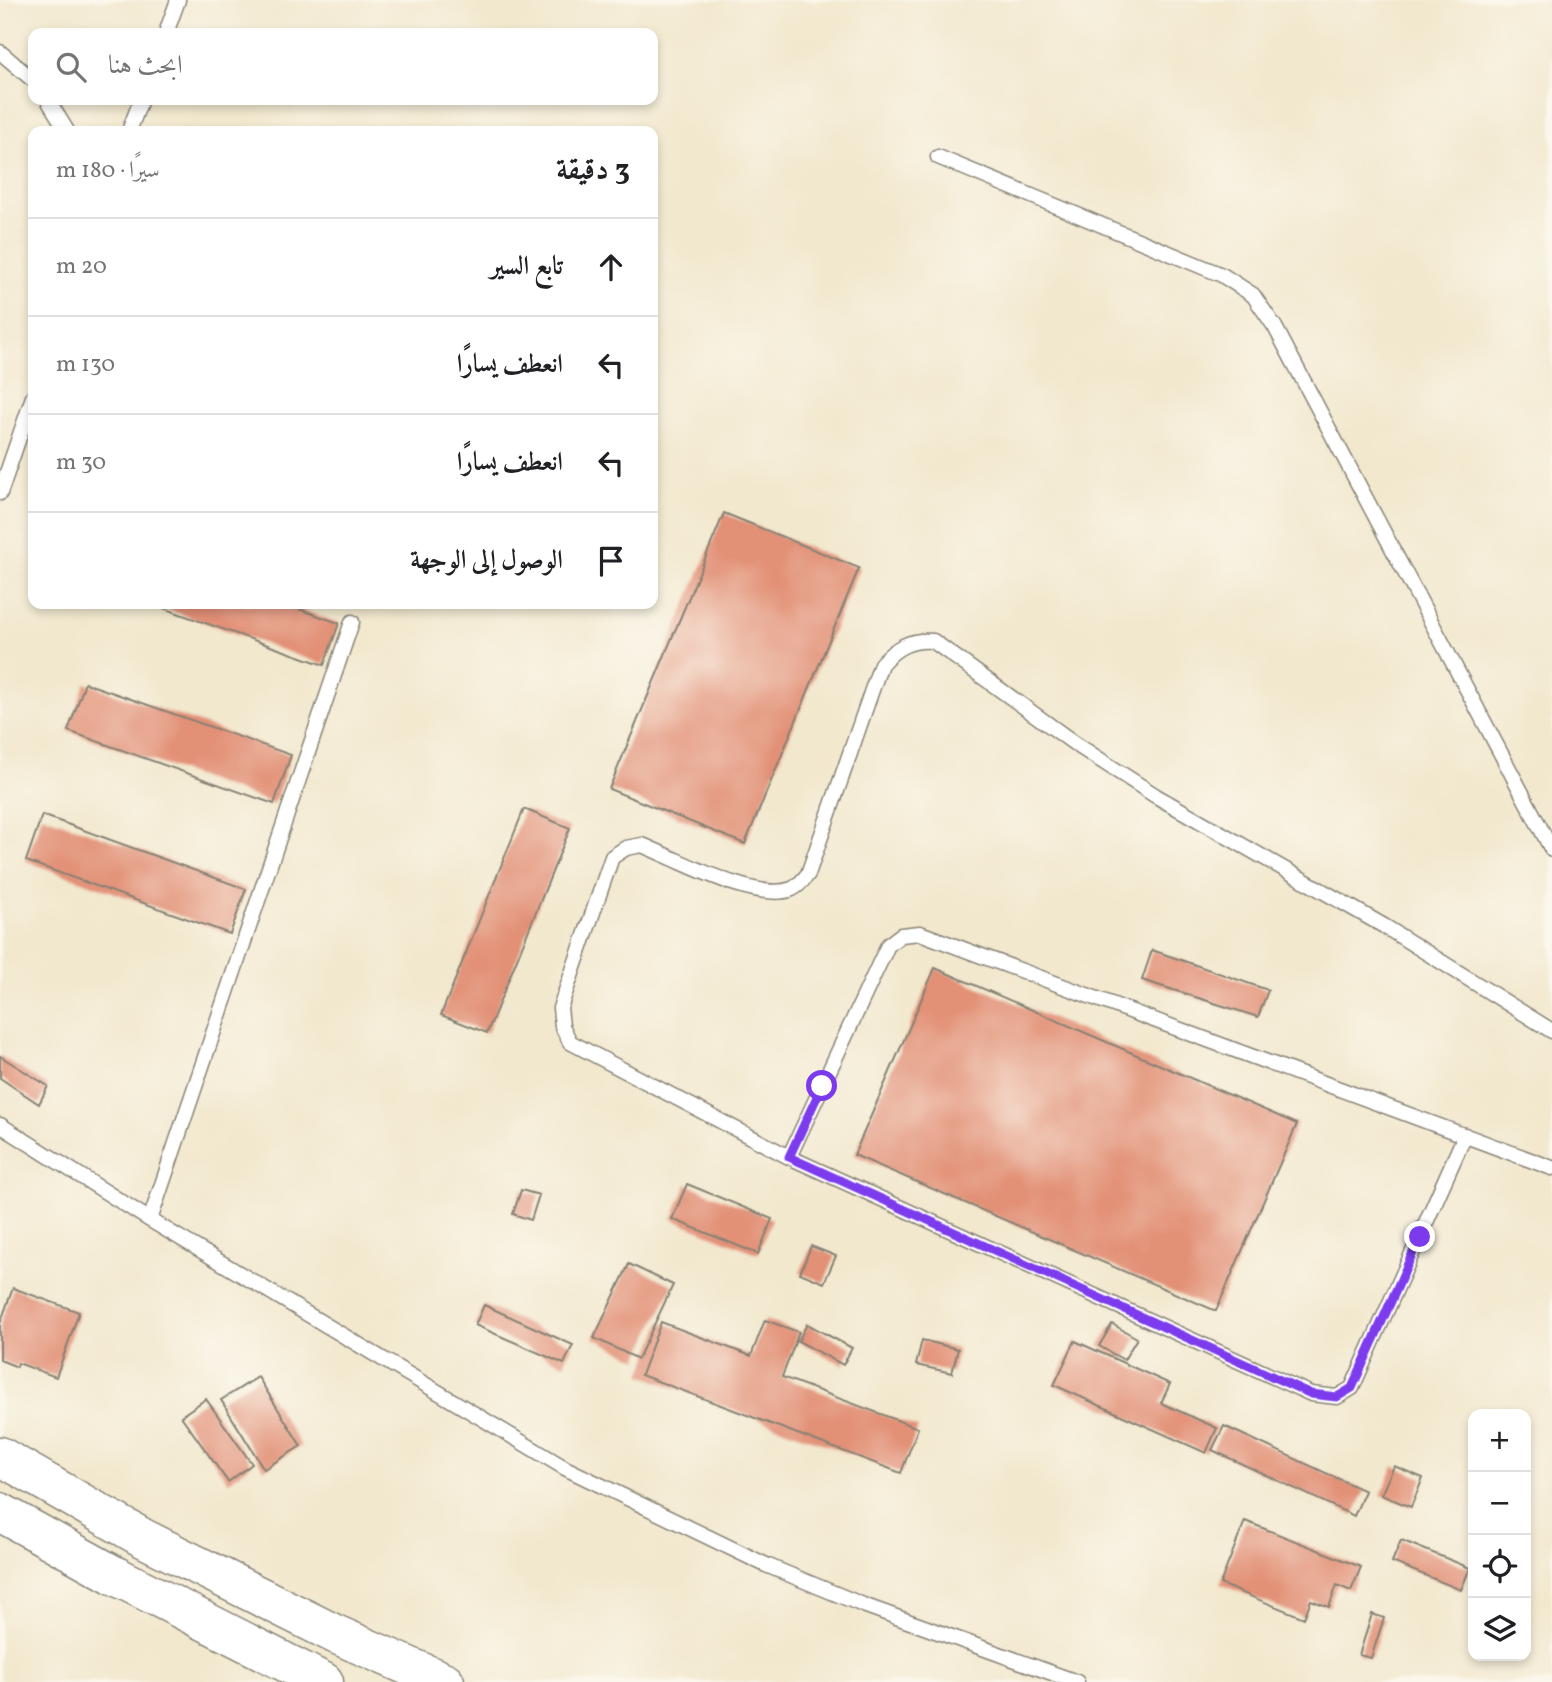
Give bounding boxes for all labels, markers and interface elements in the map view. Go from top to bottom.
search box [28,28,658,105]
icon: search [52,48,90,86]
text: ابحث هنا [108,48,183,84]
text: 3 دقيقة [556,150,630,192]
text: سيرًا · 180 m [56,155,160,187]
icon: ahead [592,248,630,286]
text: تابع السير [490,249,563,285]
text: 20 m [56,251,107,283]
icon: left [592,346,630,384]
text: انعطف يسارًا [457,347,563,383]
text: 130 m [56,349,115,381]
icon: left [592,444,630,482]
text: انعطف يسارًا [457,445,563,481]
text: 30 m [56,447,106,479]
icon: arrive [592,542,630,580]
text: الوصول إلى الوجهة [410,543,563,579]
route start [806,1070,837,1101]
route end [1404,1221,1435,1252]
map controls [1468,1409,1531,1661]
button: + [1468,1409,1531,1472]
button: − [1468,1472,1531,1535]
button: locate [1468,1535,1531,1598]
button: layers [1468,1598,1531,1661]

